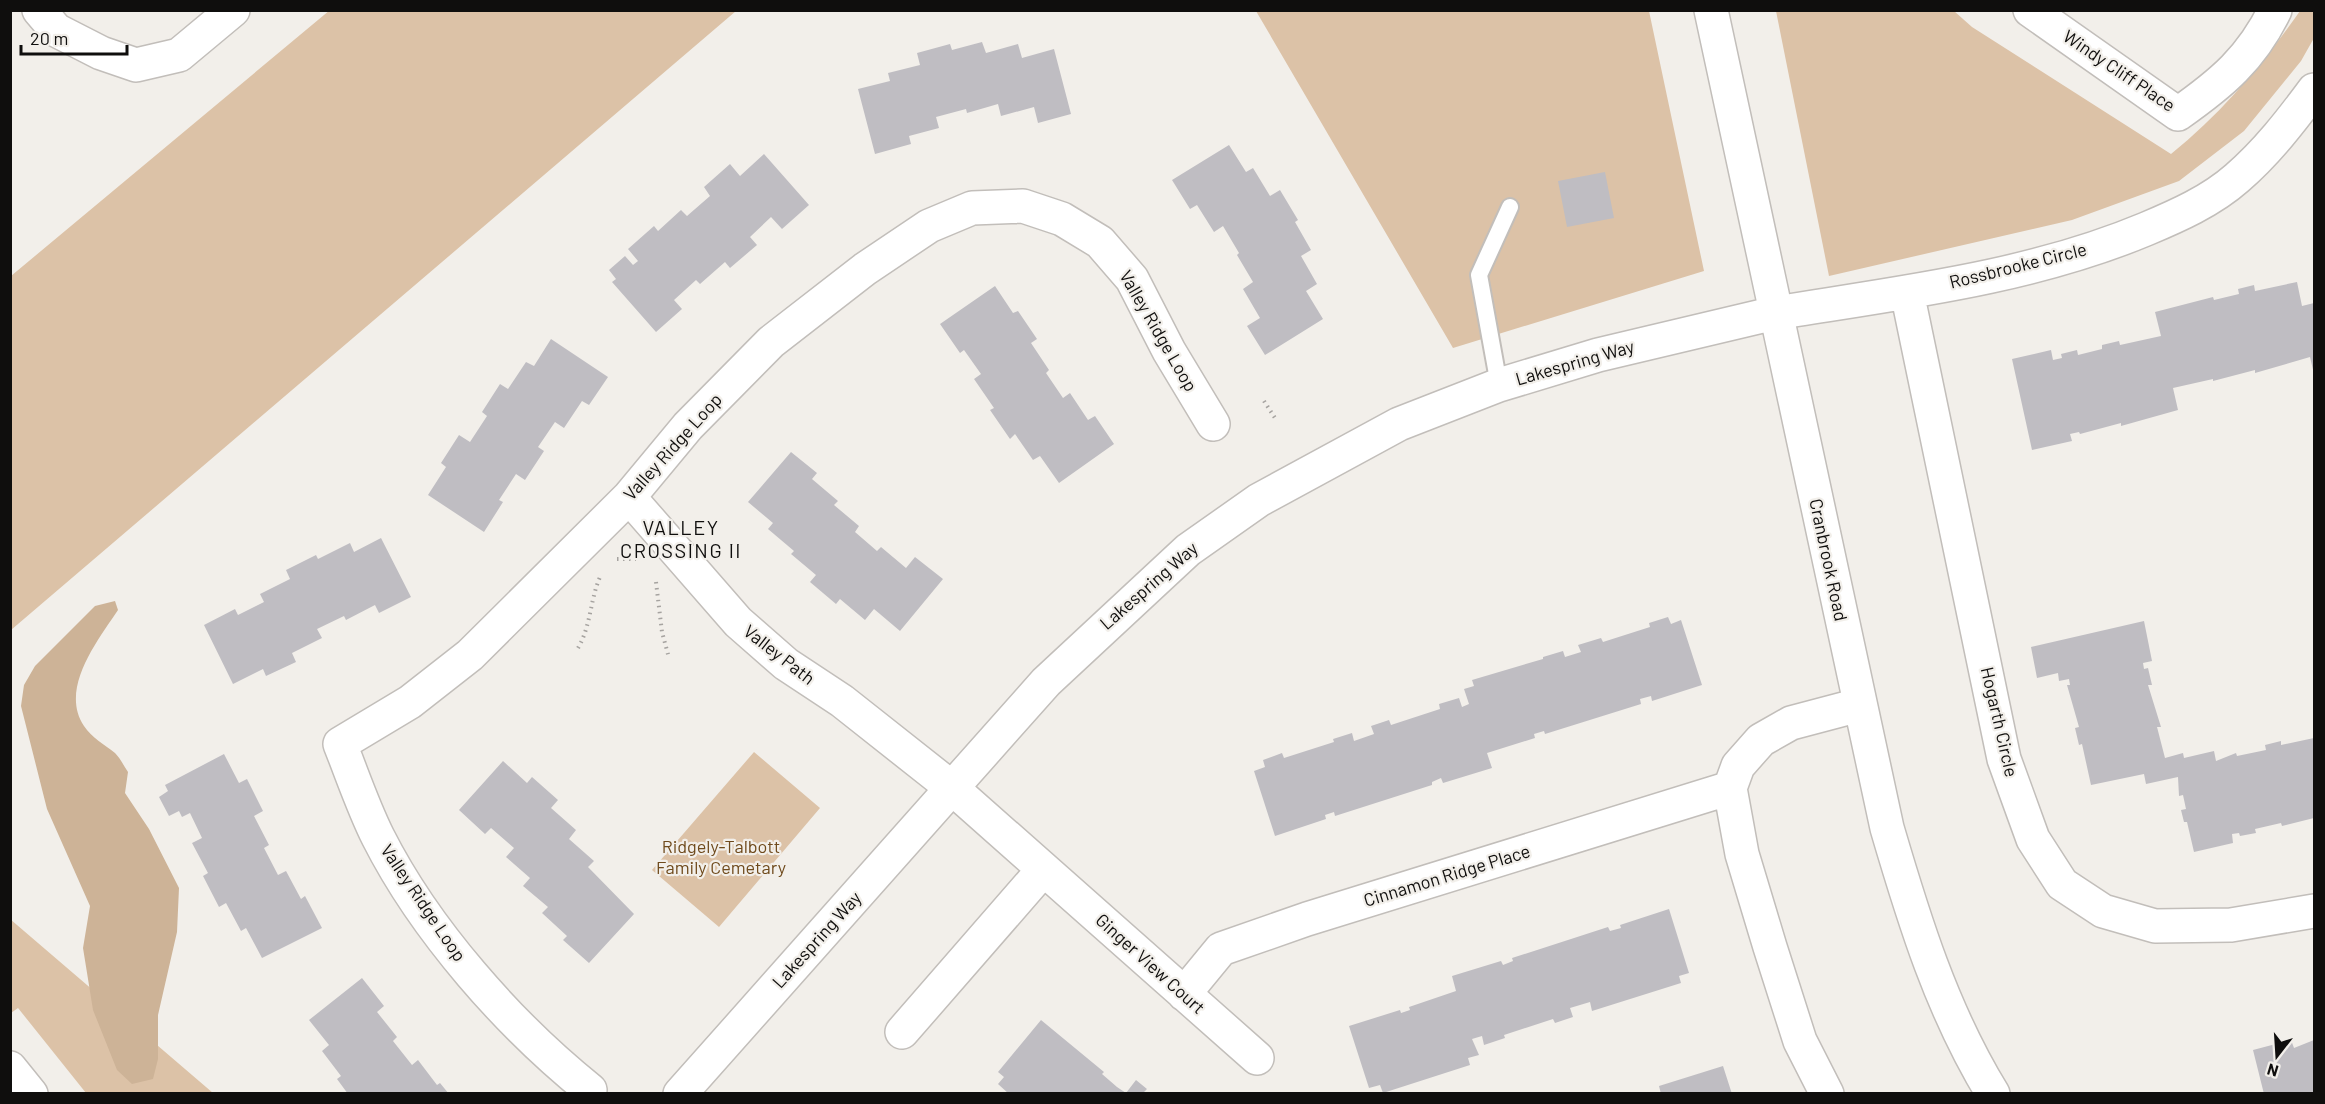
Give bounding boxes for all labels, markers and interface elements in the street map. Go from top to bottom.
scale bar [21,18,128,56]
street label: Windy Cliff Place [2059,25,2180,116]
text: 20 m [30,27,68,49]
street label: Rossbrooke Circle [1947,237,2089,293]
street label: Valley Ridge Loop [1115,266,1203,395]
street label: Lakespring Way [1513,335,1637,389]
street label: Valley Ridge Loop [618,388,726,504]
street label: Cranbrook Road [1805,497,1853,623]
district label: VALLEY CROSSING II [620,515,742,562]
street label: Lakespring Way [1095,537,1202,634]
street label: Valley Path [740,620,820,689]
street label: Hogarth Circle [1977,665,2023,779]
park label: Ridgely-Talbott Family Cemetary [656,835,786,878]
street label: Cinnamon Ridge Place [1361,839,1533,911]
street label: Valley Ridge Loop [377,840,471,965]
street label: Lakespring Way [767,886,865,992]
street label: Ginger View Court [1091,908,1210,1018]
north arrow [2247,1026,2307,1086]
text: N [2265,1060,2280,1081]

